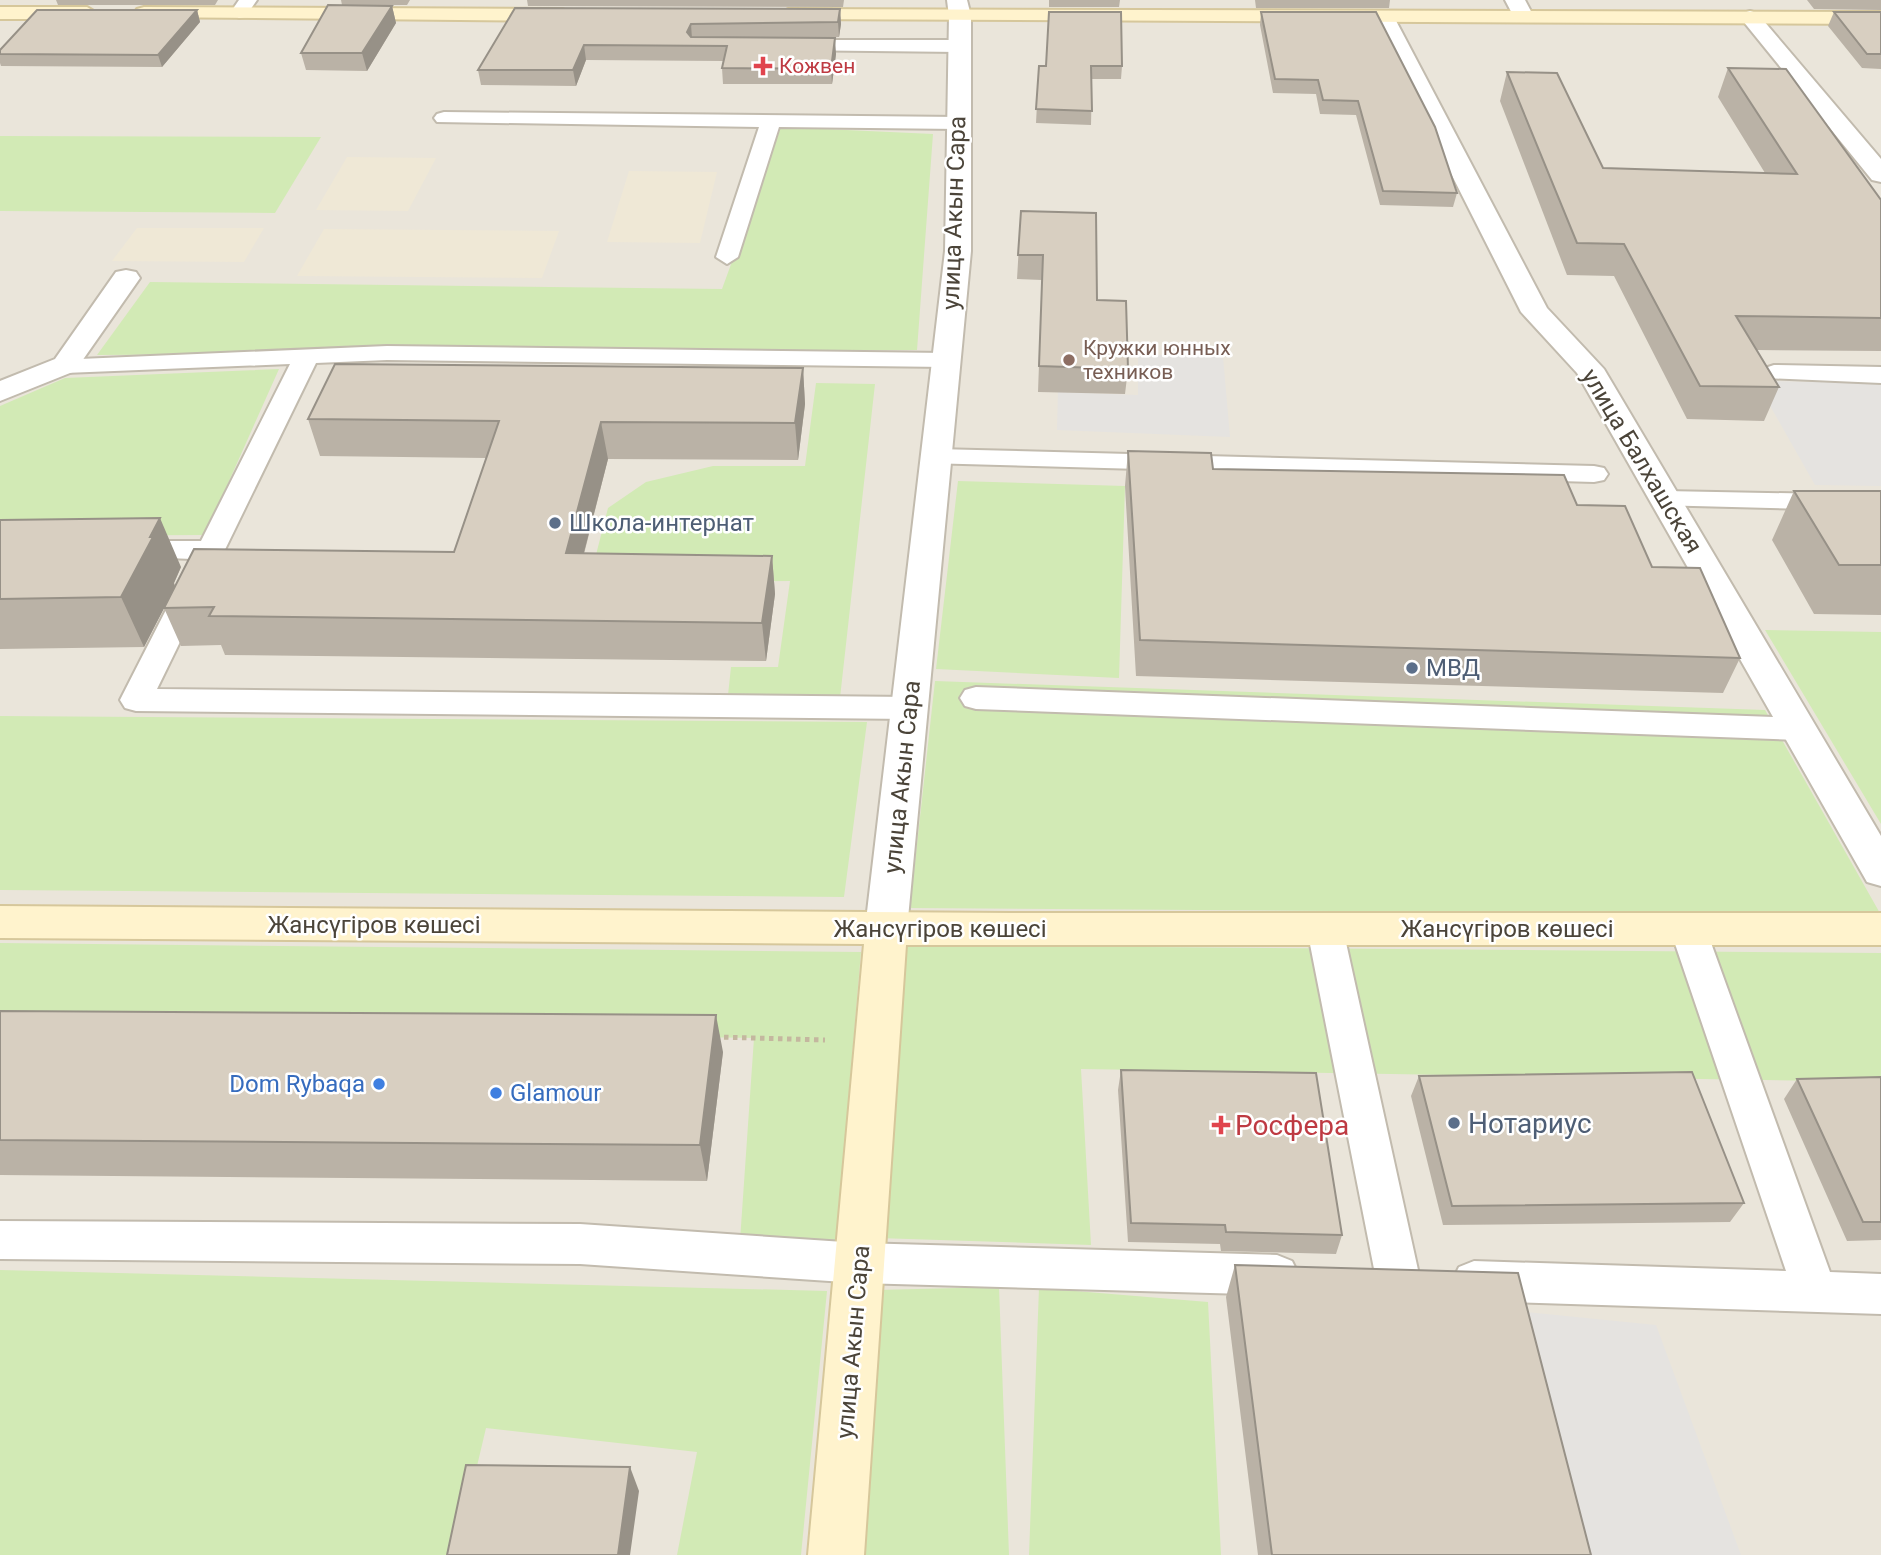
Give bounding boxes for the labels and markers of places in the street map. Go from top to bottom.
place label: Кожвен [779,54,855,78]
marker: Кожвен [753,56,773,76]
place label: Кружки юнных техников [1083,336,1231,384]
marker: Кружки юнных техников [1061,352,1077,368]
place label: Школа-интернат [569,509,755,537]
marker: Школа-интернат [547,515,563,531]
place label: МВД [1426,654,1480,682]
marker: МВД [1404,660,1420,676]
place label: Dom Rybaqa [229,1070,365,1098]
marker: Dom Rybaqa [371,1076,387,1092]
place label: Glamour [510,1079,601,1107]
marker: Glamour [488,1085,504,1101]
place label: Нотариус [1468,1107,1592,1140]
place label: Росфера [1235,1109,1349,1142]
marker: Нотариус [1446,1115,1462,1131]
marker: Росфера [1213,1117,1229,1133]

